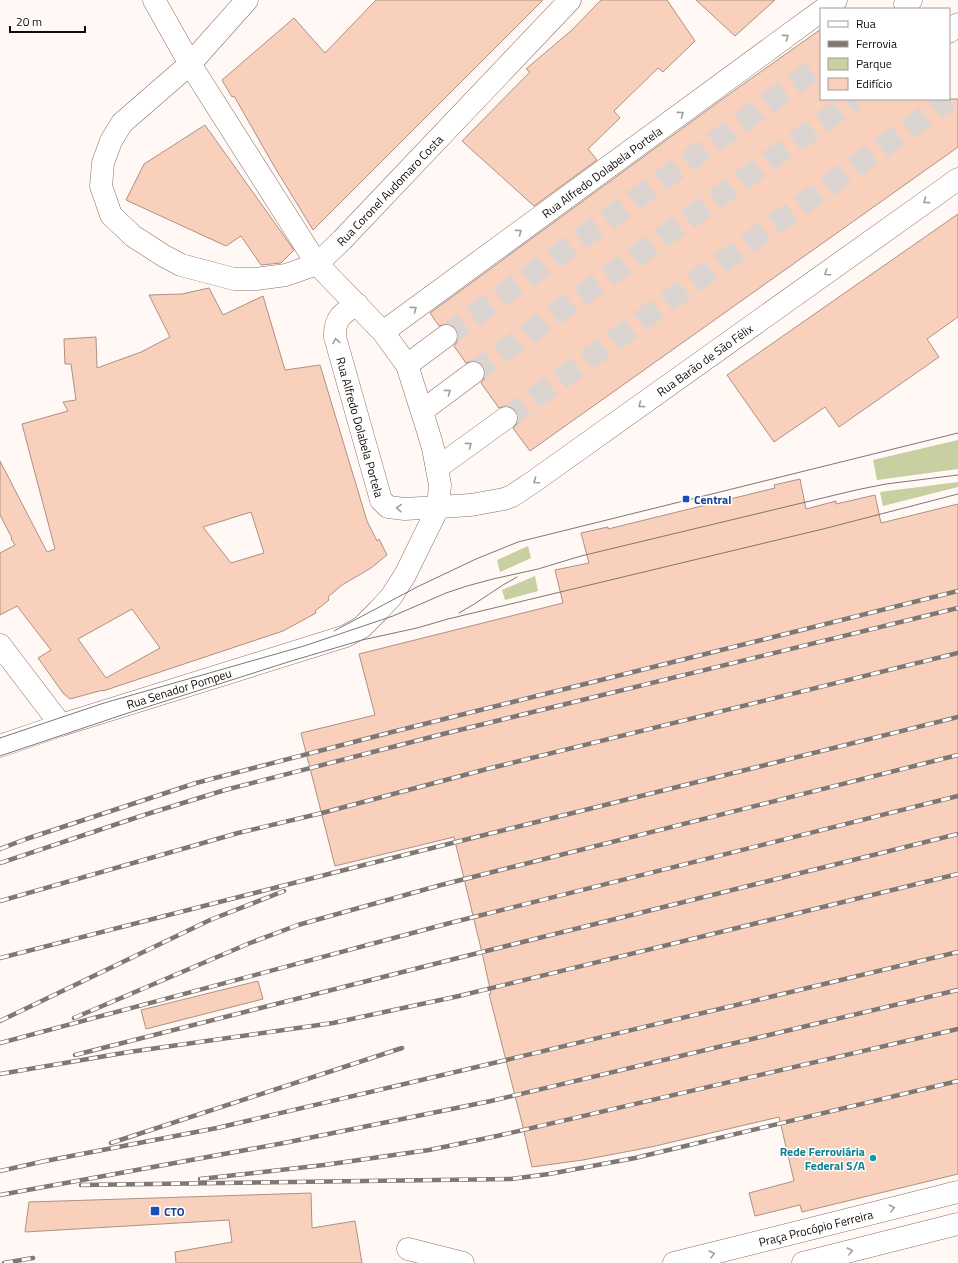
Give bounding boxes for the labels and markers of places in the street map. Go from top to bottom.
place label: Central [694,490,731,509]
marker: Central [681,494,691,504]
place label: Rede Ferroviária Federal S/A [780,1142,866,1175]
marker: Rede Ferroviária Federal S/A [868,1153,878,1163]
place label: CTO [164,1202,185,1221]
marker: CTO [149,1205,161,1217]

